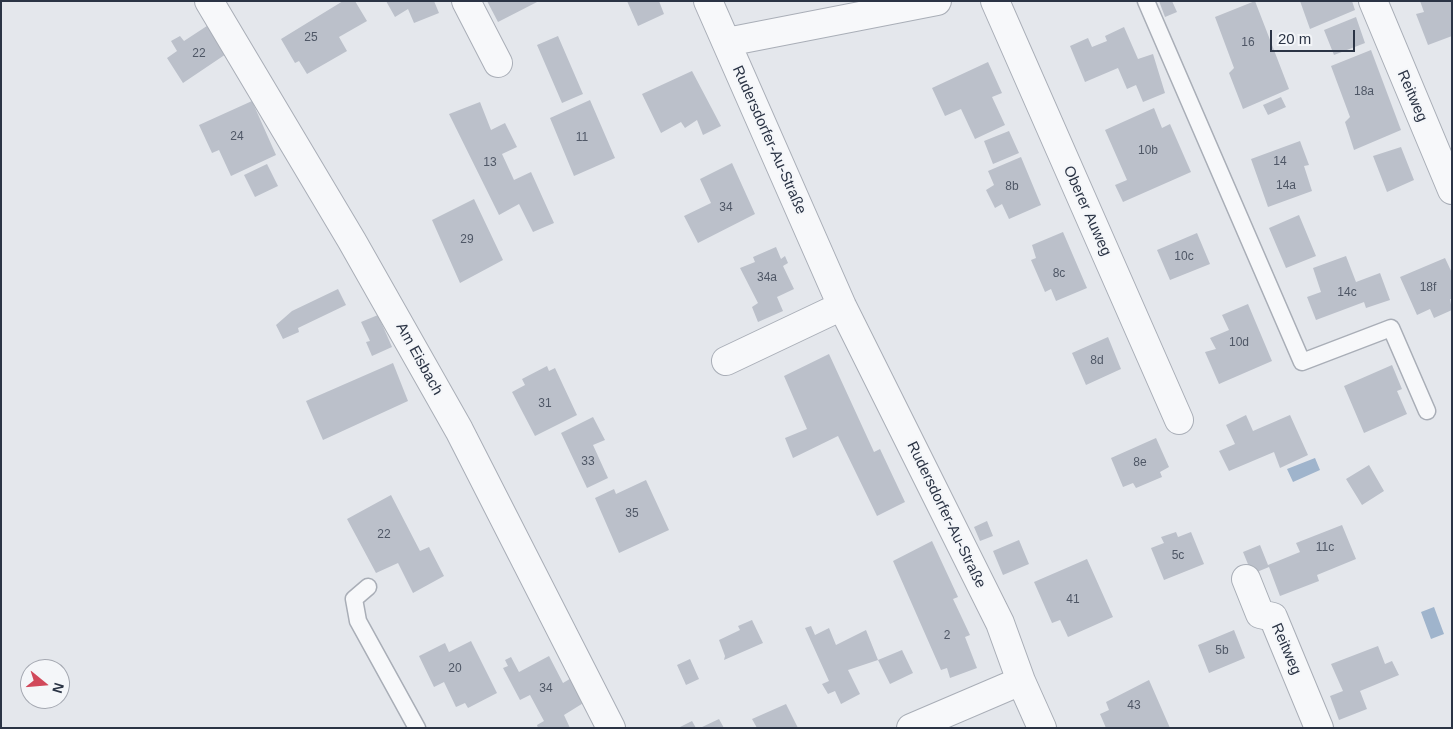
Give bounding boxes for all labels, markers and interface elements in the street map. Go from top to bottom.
scale bar [1273,20,1358,52]
text: 20 m [1278,30,1311,47]
house number: 25 [304,31,318,45]
house number: 16 [1241,36,1255,50]
house number: 22 [192,47,206,61]
street label: Rudersdorfer-Au-Straße [728,63,810,217]
street label: Reitweg [1393,68,1431,124]
house number: 18a [1354,85,1374,99]
house number: 24 [230,130,244,144]
house number: 11 [576,131,588,145]
house number: 10b [1138,144,1158,158]
house number: 14 [1273,155,1287,169]
house number: 13 [483,156,497,170]
street label: Oberer Auweg [1059,163,1115,259]
house number: 14a [1276,179,1296,193]
house number: 8b [1005,180,1019,194]
house number: 34 [719,201,733,215]
house number: 29 [460,233,474,247]
house number: 10c [1174,250,1194,264]
house number: 8c [1053,267,1065,281]
house number: 34a [757,271,777,285]
house number: 18f [1420,281,1436,295]
house number: 14c [1337,286,1357,300]
street label: Am Eisbach [392,320,446,398]
house number: 10d [1229,336,1249,350]
house number: 8d [1090,354,1104,368]
house number: 31 [538,397,552,411]
street label: Rudersdorfer-Au-Straße [903,439,989,591]
house number: 33 [581,455,595,469]
house number: 8e [1133,456,1147,470]
house number: 35 [625,507,639,521]
house number: 22 [377,528,391,542]
house number: 11c [1316,541,1334,555]
house number: 5c [1172,549,1184,563]
house number: 41 [1066,593,1080,607]
street label: Reitweg [1267,621,1305,677]
house number: 2 [944,629,950,643]
house number: 5b [1215,644,1229,658]
north arrow [20,659,70,709]
house number: 20 [448,662,462,676]
text: N [49,681,68,695]
house number: 34 [539,682,553,696]
house number: 43 [1127,699,1141,713]

